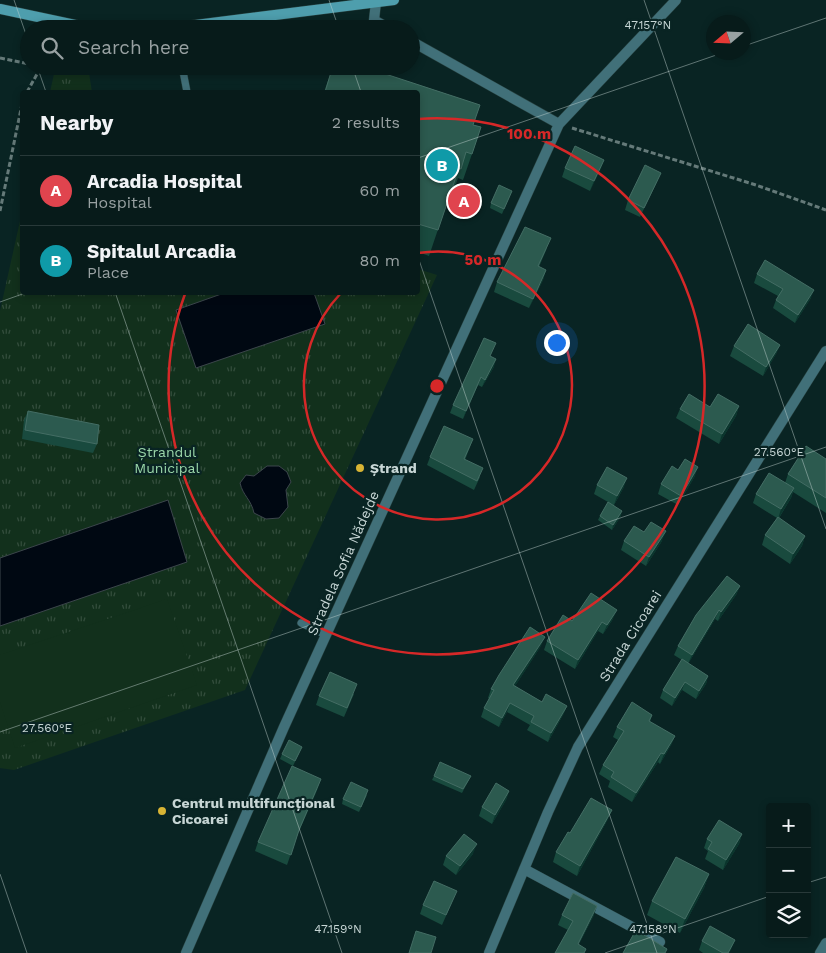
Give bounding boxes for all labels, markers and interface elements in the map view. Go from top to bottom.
north arrow [706,15,751,60]
text: 47.157°N [625,18,671,32]
search box [20,20,420,75]
icon: search [38,34,66,62]
text: Search here [78,36,189,59]
text: Nearby [40,110,113,135]
text: 2 results [332,113,400,132]
text: 100 m [507,125,551,143]
pin: B [426,146,458,184]
text: Arcadia Hospital [87,170,242,193]
text: A [51,181,61,200]
text: 60 m [360,181,400,200]
pin: A [448,182,480,220]
text: Hospital [87,193,152,212]
text: Spitalul Arcadia [87,240,236,263]
text: B [51,251,61,270]
text: 80 m [359,251,400,270]
text: 50 m [465,251,501,269]
text: Place [87,263,129,282]
your location [544,330,570,356]
centre of rings [428,377,446,395]
park label: Ștrandul Municipal [134,444,200,476]
text: 27.560°E [754,445,805,459]
place label: Ștrand [370,460,417,476]
marker: Ștrand [354,462,366,474]
street label: Stradela Sofia Nădejde [304,488,382,638]
street label: Strada Cicoarei [596,588,664,684]
text: 27.560°E [22,721,73,735]
place label: Centrul multifuncțional Cicoarei [172,795,335,827]
map controls [766,803,811,938]
button: + [766,803,811,848]
marker: Centrul multifuncțional Cicoarei [156,805,168,817]
button: − [766,848,811,893]
button: layers [766,893,811,938]
text: 47.159°N [314,922,362,936]
text: 47.158°N [629,922,677,936]

